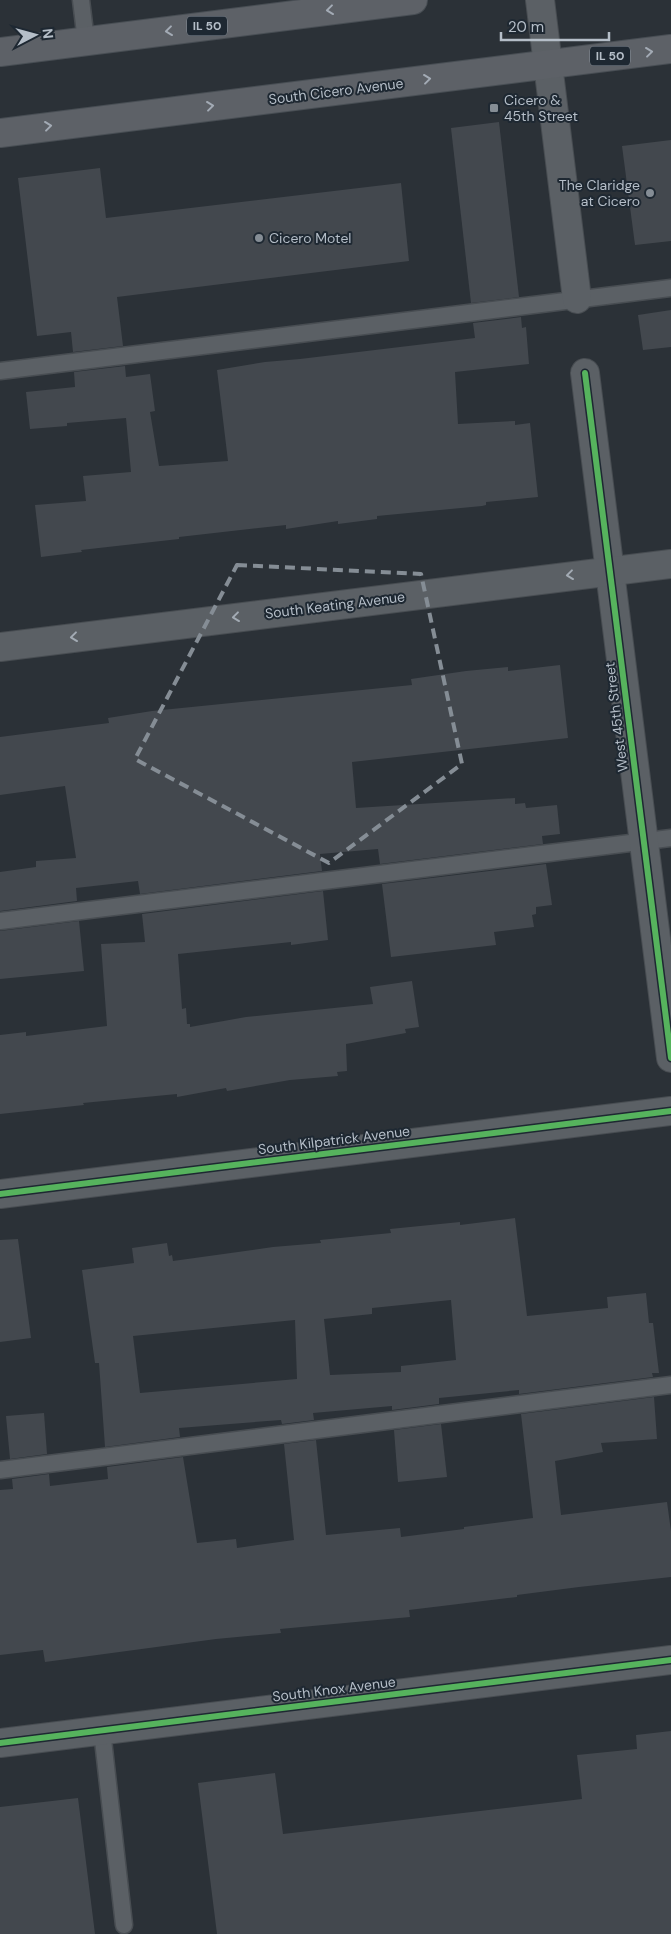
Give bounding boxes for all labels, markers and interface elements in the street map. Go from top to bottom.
one-way arrow [326,5,335,15]
north arrow [10,10,60,60]
scale bar [501,10,608,42]
road number: IL 50 [187,16,227,36]
text: 20 m [508,17,544,37]
one-way arrow [165,25,173,36]
text: N [38,28,57,40]
road number: IL 50 [590,46,630,66]
one-way arrow [644,47,653,57]
street label: South Cicero Avenue [268,74,404,108]
one-way arrow [423,74,431,85]
place label: Cicero & 45th Street [504,91,578,125]
one-way arrow [206,101,214,112]
marker: Cicero & 45th Street [488,102,500,114]
one-way arrow [44,122,53,132]
place label: The Claridge at Cicero [559,176,640,210]
marker: The Claridge at Cicero [644,187,656,199]
place label: Cicero Motel [269,229,351,247]
marker: Cicero Motel [253,232,265,244]
one-way arrow [566,570,575,580]
street label: South Keating Avenue [264,587,406,623]
one-way arrow [231,611,239,622]
one-way arrow [70,631,78,642]
street label: West 45th Street [600,661,632,773]
street label: South Kilpatrick Avenue [257,1122,411,1158]
street label: South Knox Avenue [271,1672,397,1705]

